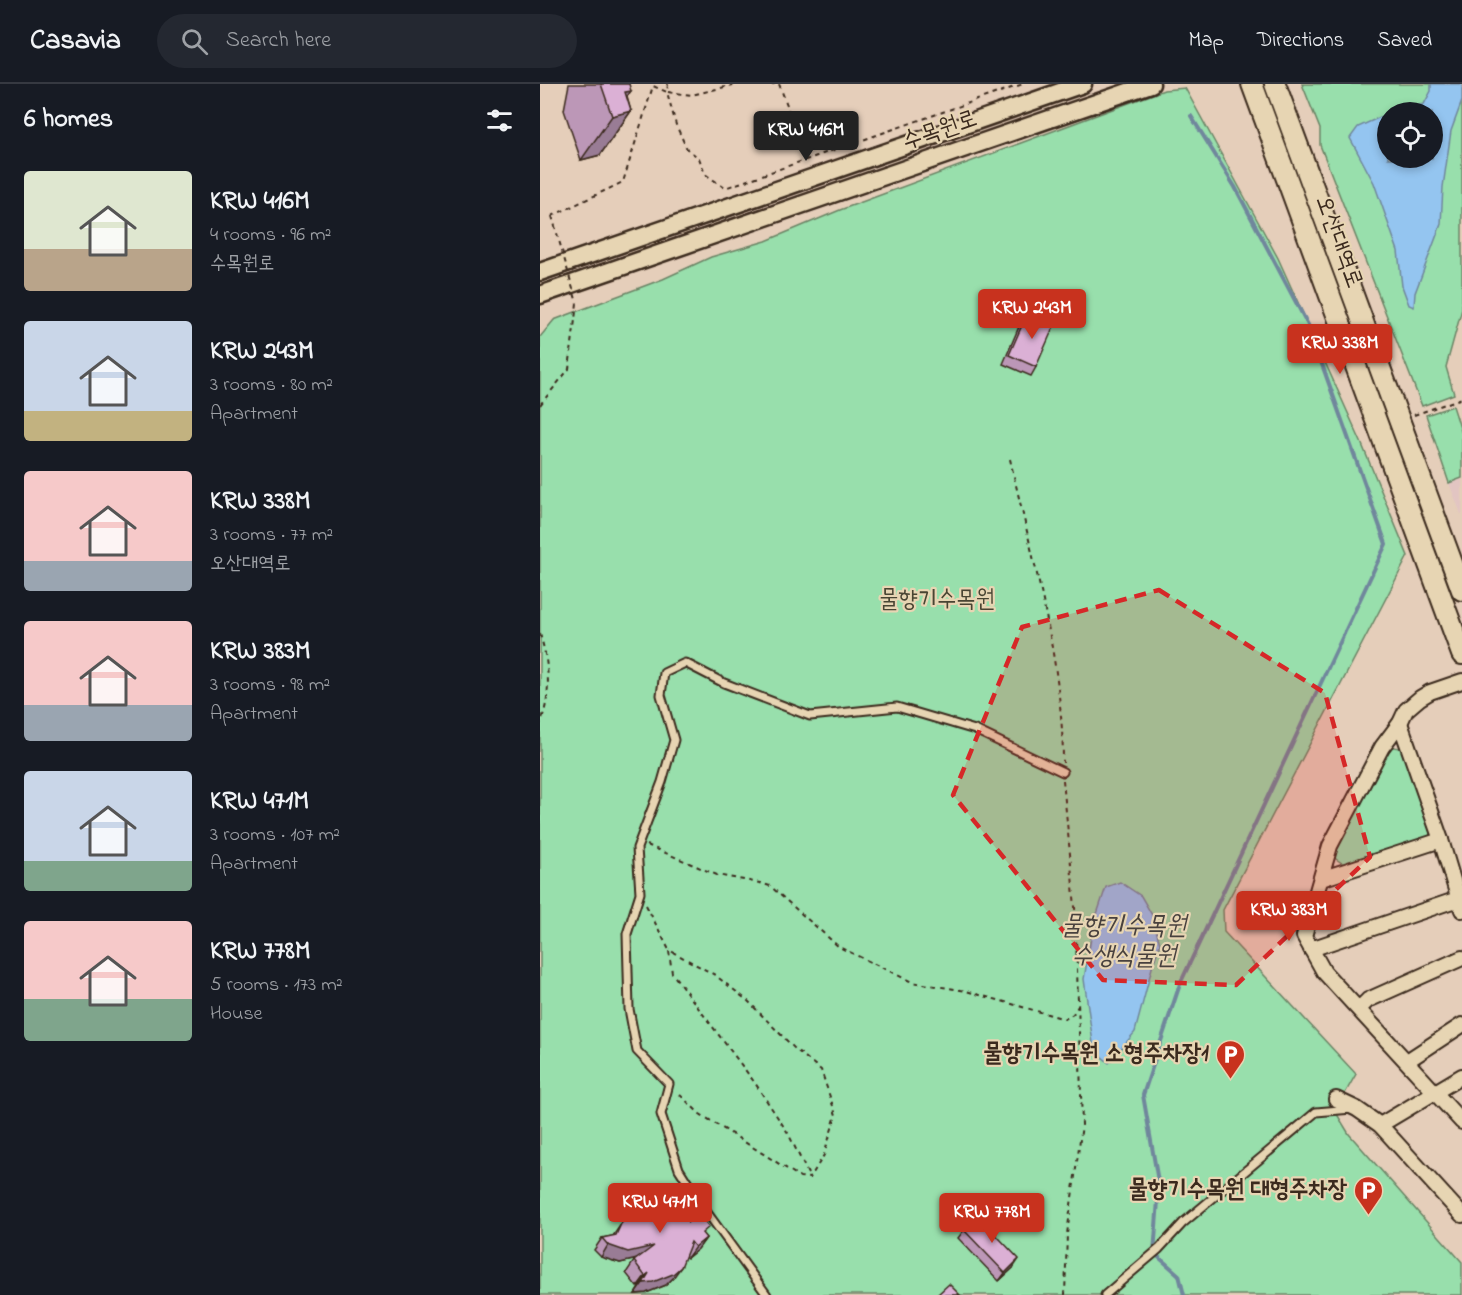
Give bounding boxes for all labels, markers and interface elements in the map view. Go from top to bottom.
search box [157,14,577,68]
text: Casavia [30,21,121,62]
icon: search [178,25,211,58]
text: Search here [226,25,331,57]
text: Map [1188,26,1224,56]
text: Directions [1257,26,1344,56]
text: Saved [1377,26,1432,56]
text: 6 homes [24,101,113,139]
street label: 수목원로 [898,102,982,160]
map controls [1377,102,1443,168]
button: locate [1377,102,1443,168]
icon: filters [483,104,516,137]
pin: KRW 416M [744,111,868,162]
text: KRW 416M [768,116,844,145]
text: KRW 416M [210,183,310,221]
street label: 오산대역로 [1305,191,1371,293]
icon: home [72,195,144,267]
text: 4 rooms · 96 m² [210,221,331,250]
text: 수목원로 [210,250,274,279]
pin: KRW 243M [970,289,1094,340]
text: KRW 243M [992,294,1072,323]
pin: KRW 338M [1278,324,1402,375]
text: KRW 338M [1301,329,1379,358]
text: KRW 243M [210,333,314,371]
icon: home [72,345,144,417]
text: 3 rooms · 80 m² [210,371,333,400]
text: Apartment [210,400,298,429]
text: KRW 338M [210,483,311,521]
icon: home [72,495,144,567]
text: 3 rooms · 77 m² [210,521,333,550]
text: 오산대역로 [210,550,290,579]
park label: 물향기수목원 [879,583,995,618]
text: KRW 383M [210,633,311,671]
icon: home [72,645,144,717]
text: 3 rooms · 98 m² [210,671,330,700]
text: Apartment [210,700,298,729]
text: KRW 471M [210,783,309,821]
icon: home [72,795,144,867]
text: 3 rooms · 107 m² [210,821,340,850]
text: Apartment [210,850,298,879]
pin: KRW 383M [1227,891,1351,942]
text: KRW 383M [1250,896,1328,925]
water label: 물향기수목원 수생식물원 [1061,908,1190,976]
text: KRW 778M [210,933,311,971]
icon: home [72,945,144,1017]
text: 5 rooms · 173 m² [210,971,343,1000]
text: House [210,1000,263,1029]
place label: 물향기수목원 소형주차장1 [983,1037,1209,1072]
parking icon: 물향기수목원 소형주차장1 [1214,1038,1246,1080]
place label: 물향기수목원 대형주차장 [1129,1173,1348,1208]
parking icon: 물향기수목원 대형주차장 [1352,1174,1384,1216]
pin: KRW 471M [598,1183,722,1234]
text: KRW 471M [622,1188,698,1217]
pin: KRW 778M [930,1193,1054,1244]
text: KRW 778M [953,1198,1031,1227]

